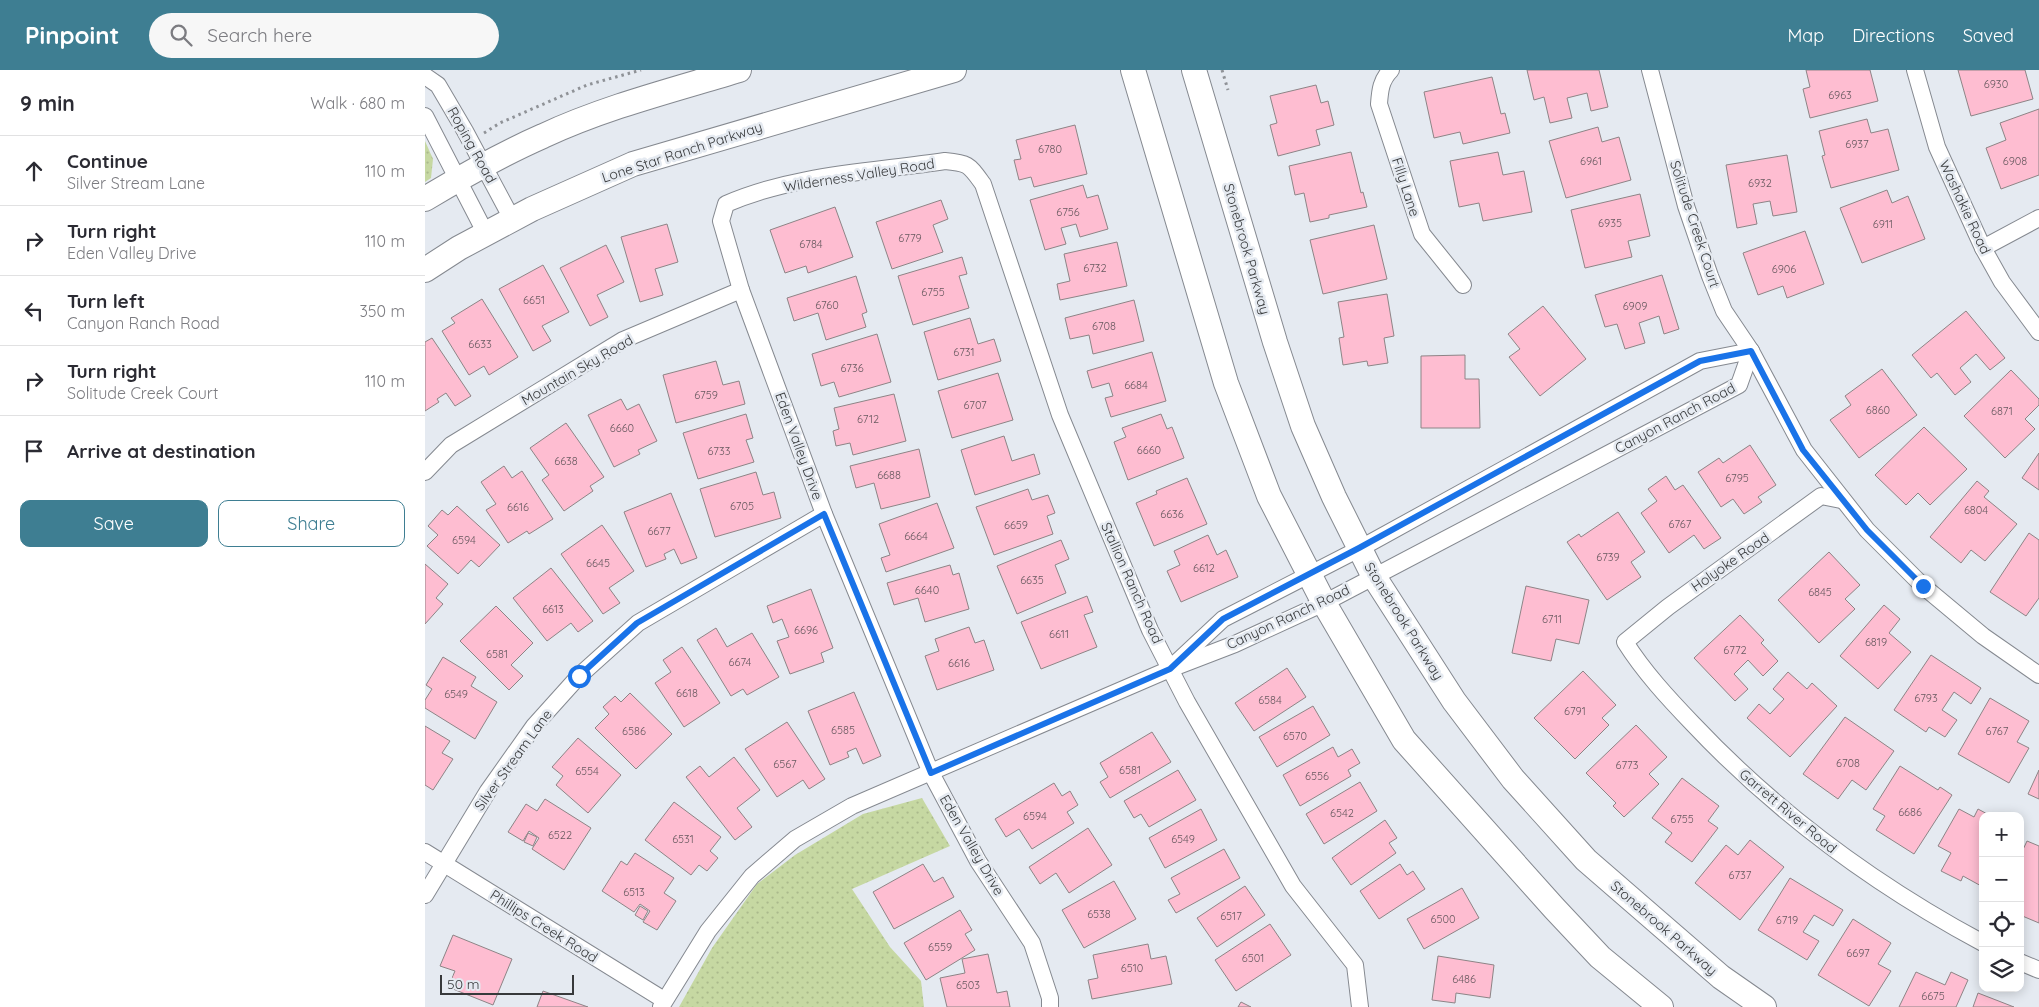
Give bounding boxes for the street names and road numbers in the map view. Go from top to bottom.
street label: Roping Road [444,104,500,186]
street label: Lone Star Ranch Parkway [599,118,765,186]
street label: Wilderness Valley Road [782,154,936,196]
street label: Filly Lane [1388,155,1424,219]
street label: Washakie Road [1935,157,1995,257]
street label: Solitude Creek Court [1666,158,1724,290]
street label: Stonebrook Parkway [1220,181,1274,317]
street label: Mountain Sky Road [518,331,636,409]
street label: Canyon Ranch Road [1612,379,1738,457]
street label: Eden Valley Drive [771,390,827,502]
street label: Stallion Ranch Road [1097,520,1167,646]
street label: Holyoke Road [1687,528,1773,596]
street label: Stonebrook Parkway [1360,559,1448,683]
street label: Canyon Ranch Road [1224,581,1352,653]
street label: Silver Stream Lane [470,706,556,814]
street label: Garrett River Road [1736,765,1840,857]
street label: Eden Valley Drive [936,791,1008,899]
street label: Stonebrook Parkway [1607,877,1721,979]
street label: Phillips Creek Road [487,886,601,966]

